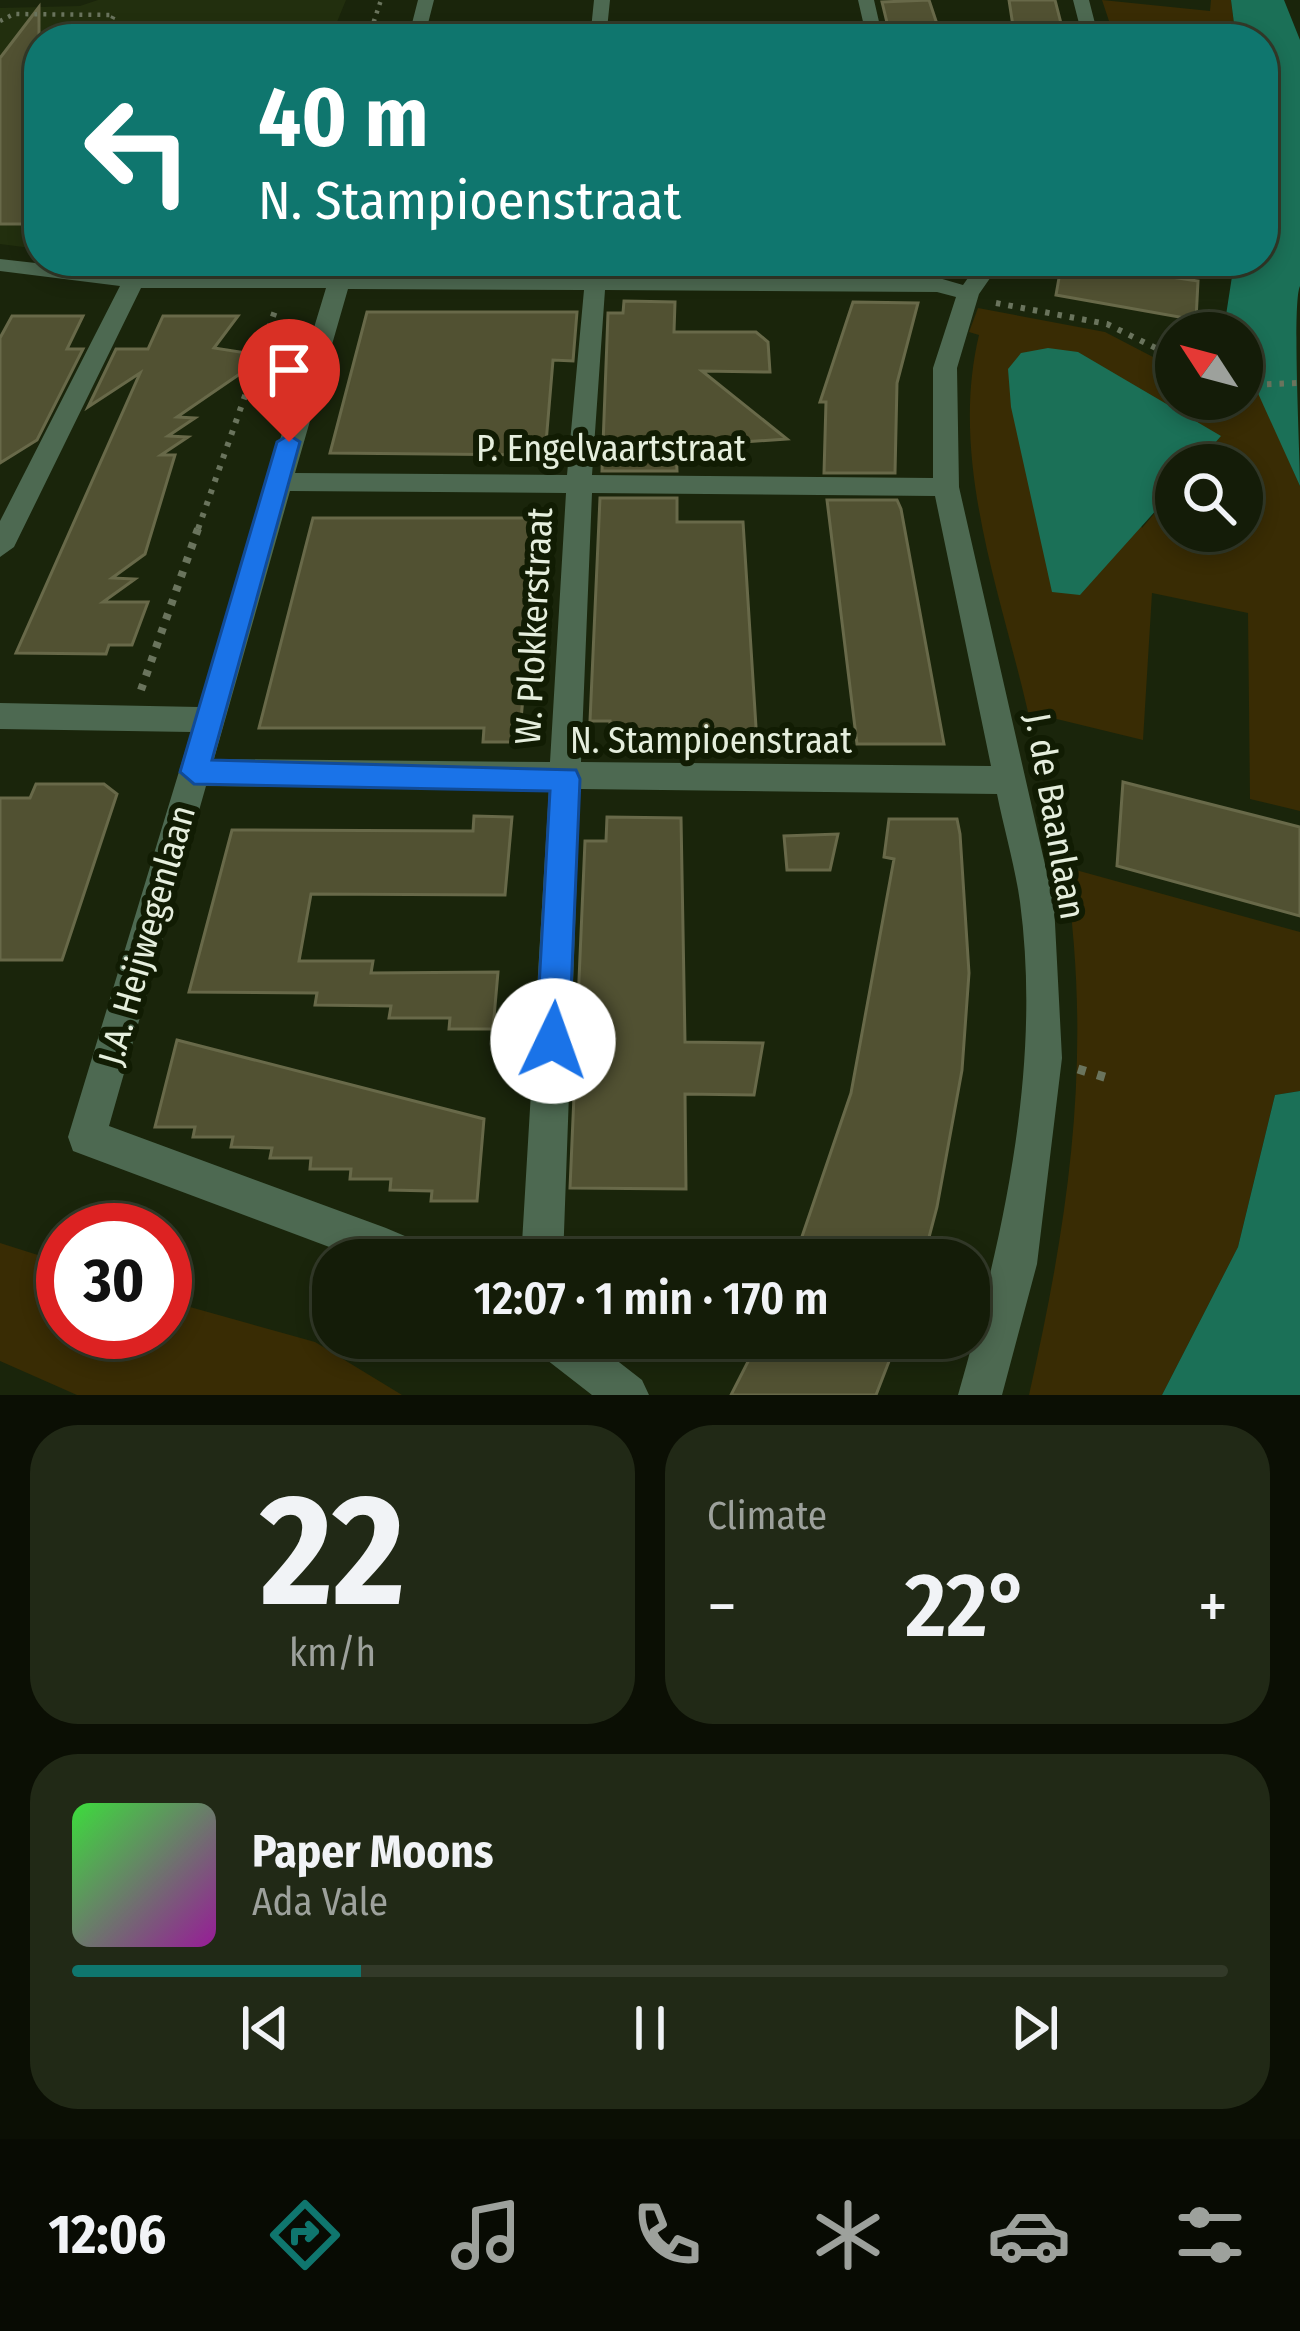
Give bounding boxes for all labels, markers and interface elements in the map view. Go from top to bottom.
text: 40 m [258,67,429,168]
icon: left [60,72,216,228]
text: N. Stampioenstraat [258,169,681,233]
north arrow [1155,312,1263,420]
map controls [1155,312,1263,552]
pin [238,319,340,442]
icon: arrive [256,337,322,403]
street label: P. Engelvaartstraat [476,427,746,471]
button: search [1155,444,1263,552]
street label: W. Plokkerstraat [506,506,562,746]
street label: J. de Baanlaan [1015,710,1095,923]
street label: N. Stampioenstraat [570,719,852,763]
street label: J.A. Heijwegenlaan [89,800,205,1070]
position arrow [490,978,616,1104]
speed limit sign: 30 [36,1203,192,1359]
text: 12:07 · 1 min · 170 m [474,1272,828,1326]
text: 22 [260,1458,405,1645]
text: Climate [707,1493,827,1539]
text: 22° [905,1552,1030,1660]
text: − [707,1567,737,1646]
text: + [1198,1567,1228,1646]
text: km/h [289,1630,376,1676]
text: Paper Moons [252,1825,494,1879]
text: Ada Vale [252,1879,388,1925]
icon: previous [232,1995,298,2061]
icon: pause [617,1995,683,2061]
icon: next [1002,1995,1068,2061]
icon: directions [263,2193,347,2277]
icon: music [444,2193,528,2277]
icon: phone [625,2193,709,2277]
icon: climate [806,2193,890,2277]
icon: car [987,2193,1071,2277]
icon: filters [1168,2193,1252,2277]
text: 12:06 [48,2203,166,2267]

